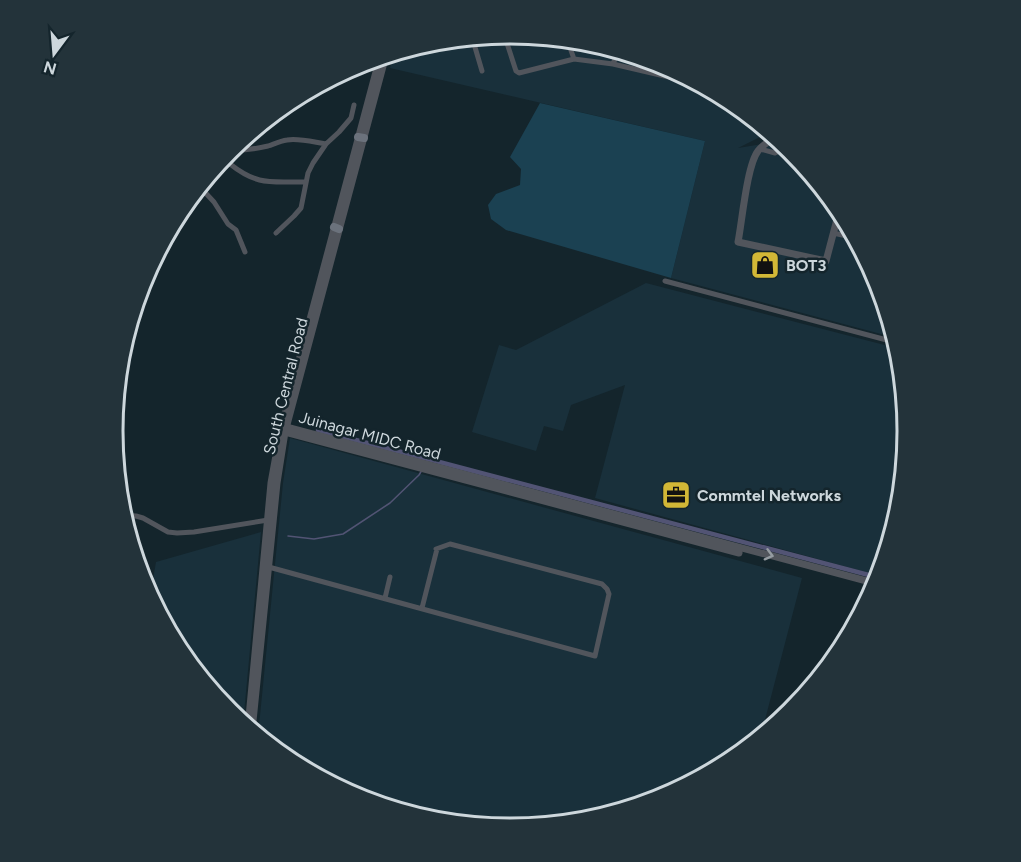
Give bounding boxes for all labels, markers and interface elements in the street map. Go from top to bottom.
north arrow [24,24,84,84]
text: N [41,57,59,79]
shop icon: BOT3 [749,249,781,281]
place label: BOT3 [786,256,826,275]
street label: South Central Road [259,316,312,456]
street label: Juinagar MIDC Road [297,407,443,464]
office icon: Commtel Networks [660,479,692,511]
place label: Commtel Networks [697,486,841,505]
one-way arrow [763,548,773,560]

